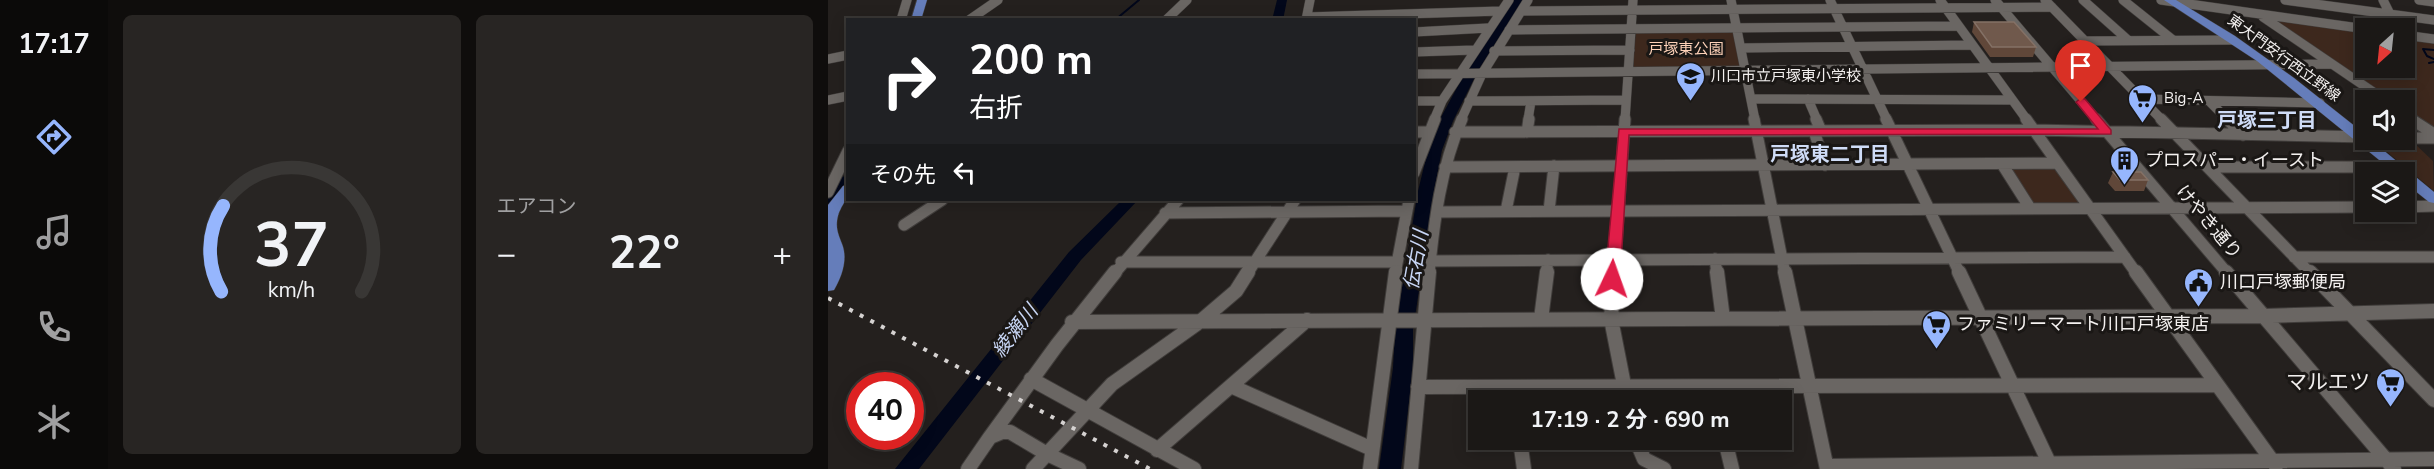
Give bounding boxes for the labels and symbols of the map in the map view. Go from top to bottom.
street label: 東大門安行西立野線 [2224,10,2344,106]
north arrow [2355,18,2415,78]
park label: 戸塚東公園 [1648,39,1724,59]
pin [2055,40,2106,102]
school or university icon: 川口市立戸塚東小学校 [1674,60,1706,102]
place label: 川口市立戸塚東小学校 [1711,66,1861,86]
supermarket icon: Big-A [2127,82,2159,124]
place label: Big-A [2164,88,2203,108]
district label: 戸塚三丁目 [2217,107,2317,134]
district label: 戸塚東二丁目 [1770,141,1890,168]
building icon: プロスパー・イースト [2108,144,2140,186]
place label: プロスパー・イースト [2145,148,2324,172]
street label: けやき通り [2171,180,2247,264]
water label: 伝右川 [1397,226,1435,292]
position arrow [1580,247,1644,311]
public building icon: 川口戸塚郵便局 [2183,266,2215,308]
place label: 川口戸塚郵便局 [2220,270,2346,294]
water label: 綾瀬川 [986,297,1045,363]
supermarket icon: ファミリーマート川口戸塚東店 [1920,308,1952,350]
place label: ファミリーマート川口戸塚東店 [1957,312,2209,336]
supermarket icon: マルエツ [2375,366,2407,408]
place label: マルエツ [2286,368,2370,396]
speed limit sign: 40 [846,372,924,450]

